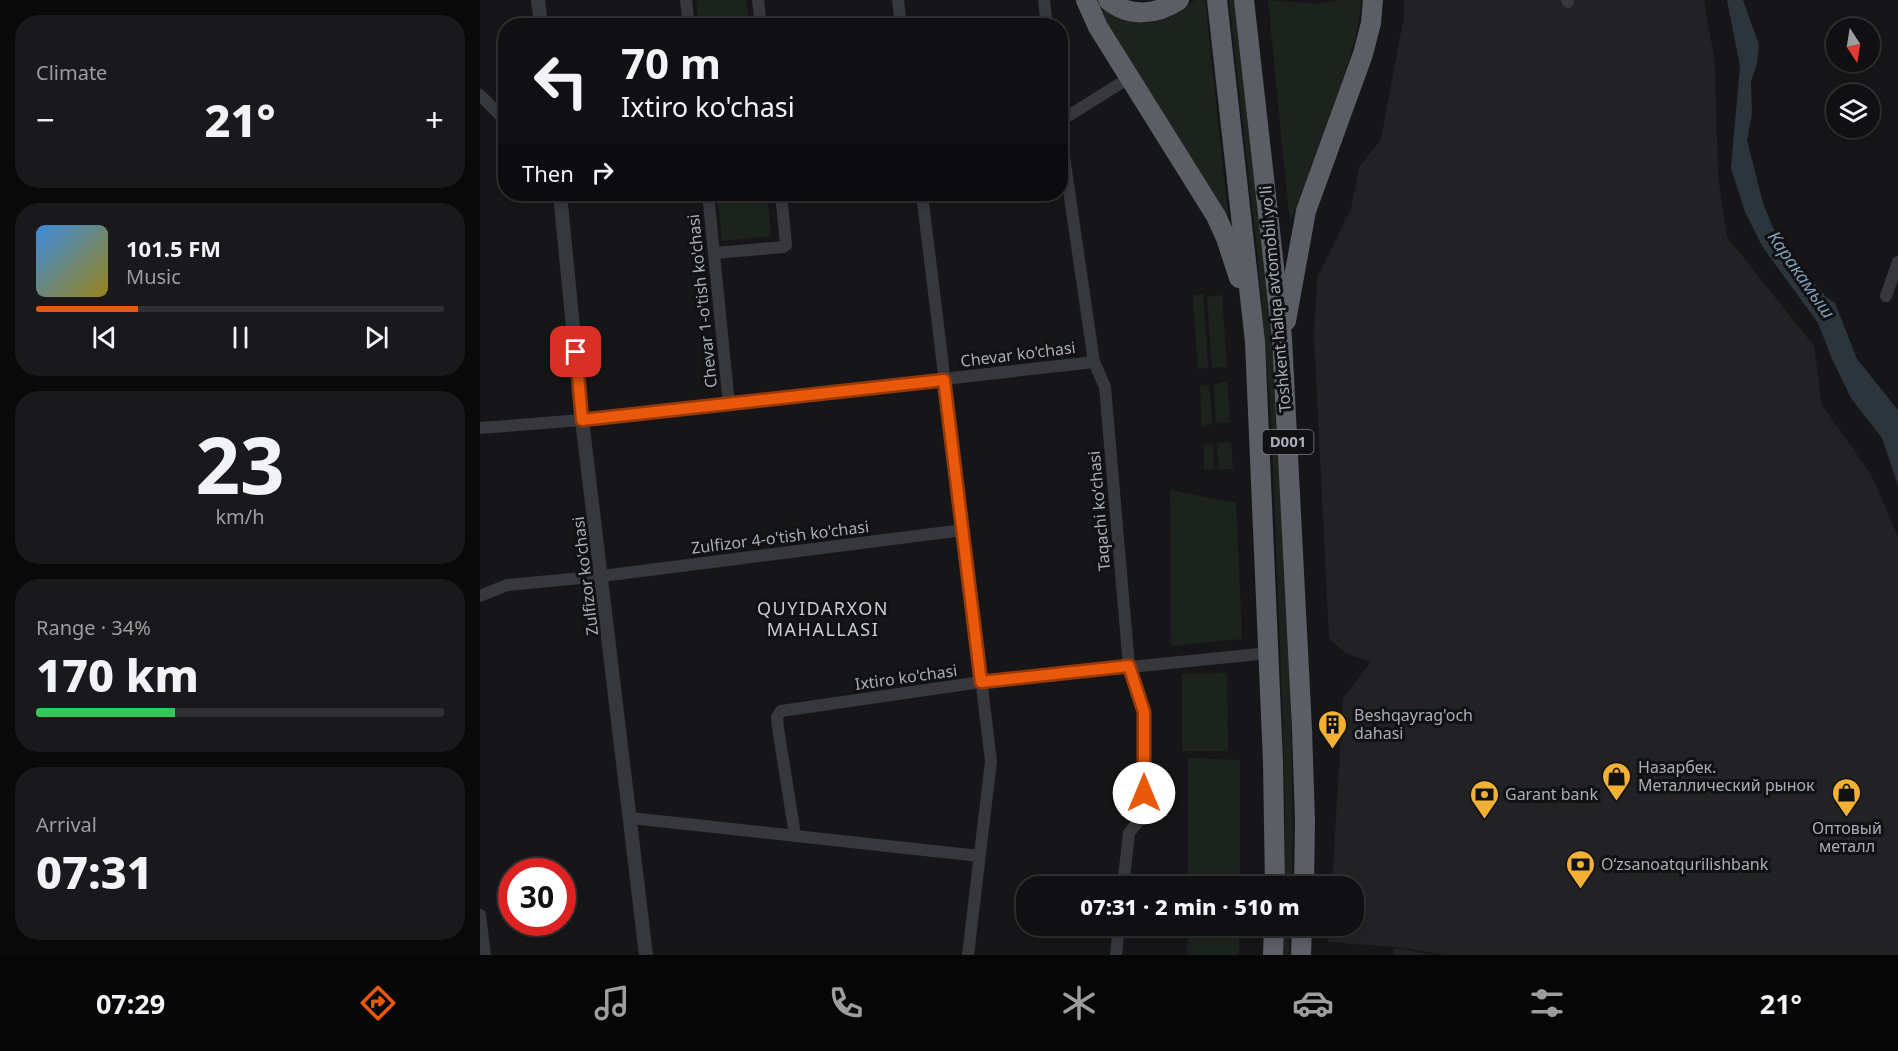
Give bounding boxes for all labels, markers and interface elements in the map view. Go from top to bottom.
north arrow [1826,18,1880,72]
map controls [1826,18,1880,138]
text: 70 m [621,34,721,91]
icon: left [522,42,600,120]
text: Climate [36,59,107,86]
button: layers [1826,84,1880,138]
text: Ixtiro ko'chasi [621,88,795,125]
text: 21° [204,89,276,150]
text: − [36,97,55,142]
text: + [425,97,444,142]
icon: right [586,156,619,189]
text: Then [522,158,574,188]
street label: Toshkent halqa avtomobil yo'li [1254,185,1296,413]
street label: Chevar 1-o'tish ko'chasi [682,213,722,389]
water label: Каракамыш [1763,226,1841,323]
text: 101.5 FM [126,233,221,263]
text: Music [126,263,181,290]
icon: previous [88,321,121,354]
icon: pause [224,321,257,354]
icon: next [360,321,393,354]
pin [550,326,601,377]
icon: arrive [559,335,592,368]
street label: Chevar ko'chasi [959,336,1077,372]
text: 23 [195,411,285,517]
road number: D001 [1262,430,1314,454]
street label: Taqachi koʻchasi [1083,450,1115,572]
text: km/h [215,503,265,530]
street label: Zulfizor ko'chasi [567,515,603,637]
street label: Zulfizor 4-o'tish ko'chasi [690,515,870,559]
district label: QUYIDARXON MAHALLASI [757,596,889,641]
text: Range · 34% [36,614,151,641]
text: 170 km [36,644,199,705]
street label: Ixtiro ko'chasi [853,659,959,695]
place label: Beshqayrag'och dahasi [1354,704,1473,744]
building icon: Beshqayrag'och dahasi [1317,708,1349,750]
place label: Назарбек. Металлический рынок [1638,756,1815,796]
shop icon: Назарбек. Металлический рынок [1601,760,1633,802]
position arrow [1112,761,1176,825]
shop icon: Оптовый металл [1831,776,1863,818]
bank icon: Garant bank [1468,778,1500,820]
place label: Garant bank [1505,783,1598,805]
text: Arrival [36,811,97,838]
place label: Оптовый металл [1812,817,1882,857]
text: 07:31 [36,841,153,902]
bank icon: Oʻzsanoatqurilishbank [1564,848,1596,890]
place label: Oʻzsanoatqurilishbank [1601,853,1769,875]
speed limit sign: 30 [498,858,576,936]
text: 07:31 · 2 min · 510 m [1080,891,1300,921]
icon: directions [357,982,399,1024]
icon: music [591,982,633,1024]
icon: phone [825,982,867,1024]
icon: climate [1058,982,1100,1024]
icon: car [1292,982,1334,1024]
icon: filters [1526,982,1568,1024]
text: 07:29 [96,985,165,1022]
text: 21° [1760,985,1802,1022]

